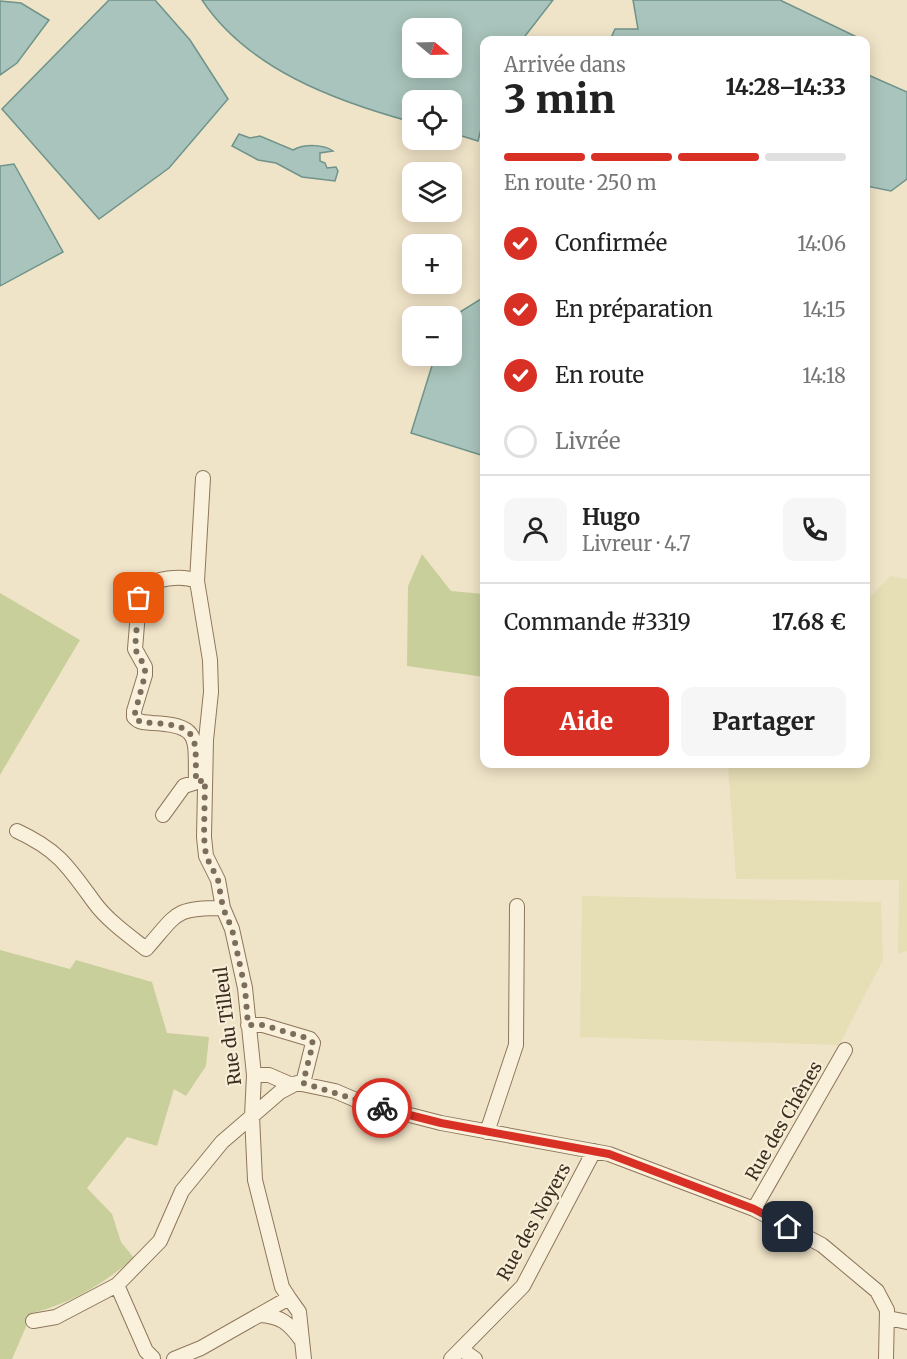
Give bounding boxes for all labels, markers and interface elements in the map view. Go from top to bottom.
north arrow [402,18,462,78]
map controls [402,18,462,366]
text: Arrivée dans [504,52,626,77]
text: 14:28–14:33 [725,73,846,101]
text: 3 min [504,75,615,124]
button: locate [402,90,462,150]
button: layers [402,162,462,222]
text: En route · 250 m [504,170,657,195]
icon: check [504,227,537,260]
text: Confirmée [555,229,667,257]
text: 14:06 [797,231,846,256]
button: + [402,234,462,294]
icon: check [504,293,537,326]
text: En préparation [555,295,713,323]
text: 14:15 [803,297,846,322]
button: − [402,306,462,366]
icon: check [504,359,537,392]
text: En route [555,361,644,389]
text: 14:18 [802,363,846,388]
text: Livrée [555,427,621,455]
button: person [504,498,567,561]
button: phone [783,498,846,561]
text: Hugo [582,503,640,531]
text: Livreur · 4.7 [582,531,691,556]
pin [113,572,164,623]
icon: bag [122,581,155,614]
text: Commande #3319 [504,608,691,636]
text: 17.68 € [772,608,846,636]
button: Aide [504,687,669,756]
button: Partager [681,687,846,756]
street label: Rue du Tilleul [209,965,246,1087]
street label: Rue des Chênes [740,1057,827,1185]
courier [352,1078,412,1138]
icon: bike [366,1092,399,1125]
street label: Rue des Noyers [492,1159,576,1285]
pin [762,1201,813,1252]
icon: home [771,1210,804,1243]

